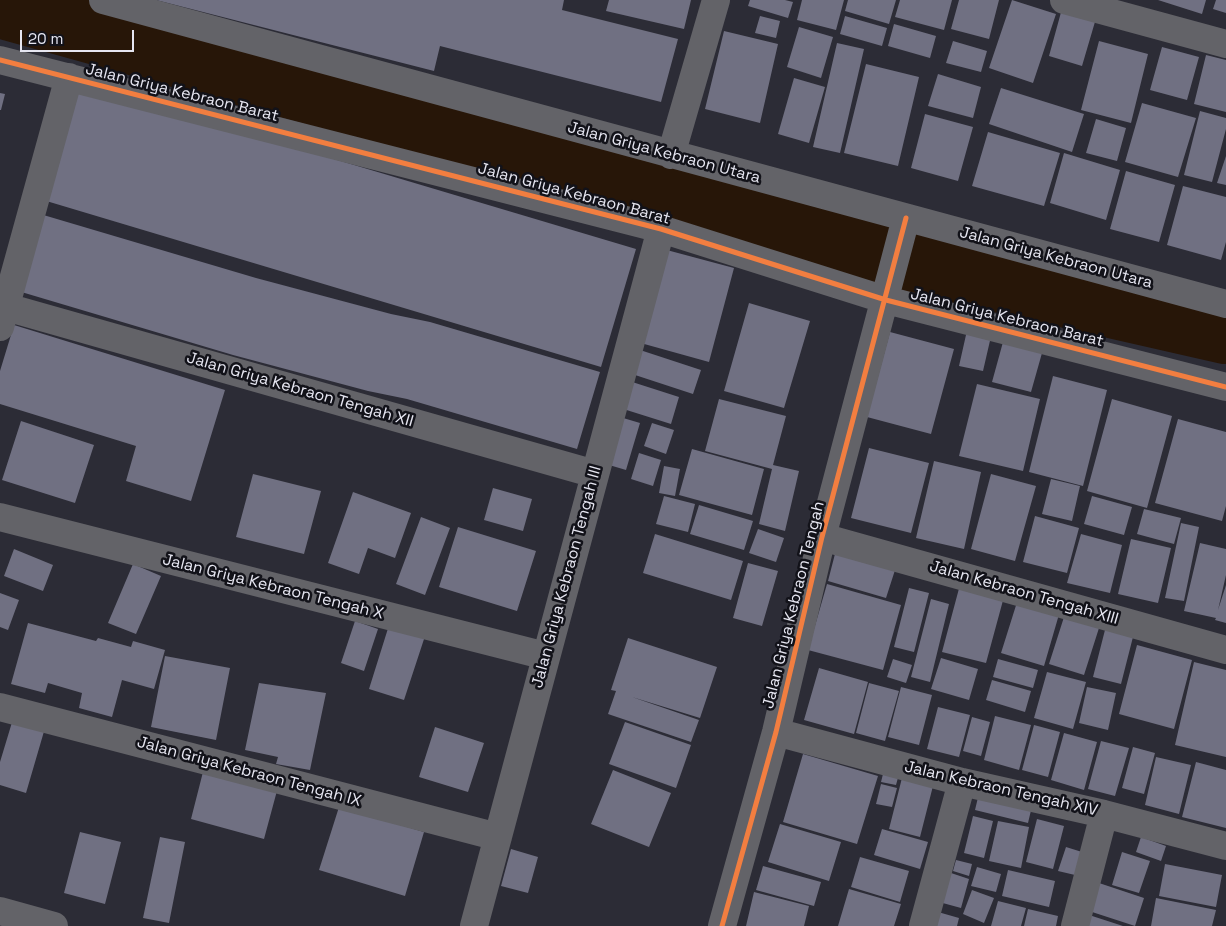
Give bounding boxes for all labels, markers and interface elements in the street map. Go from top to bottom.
scale bar [22,20,136,52]
text: 20 m [28,29,63,48]
street label: Jalan Griya Kebraon Barat [83,60,281,126]
street label: Jalan Griya Kebraon Utara [565,118,763,188]
street label: Jalan Griya Kebraon Barat [476,159,672,229]
street label: Jalan Griya Kebraon Utara [957,223,1155,293]
street label: Jalan Griya Kebraon Barat [908,285,1106,351]
street label: Jalan Griya Kebraon Tengah XII [184,348,416,432]
street label: Jalan Griya Kebraon Tengah III [528,464,606,690]
street label: Jalan Griya Kebraon Tengah [759,499,829,711]
street label: Jalan Griya Kebraon Tengah X [160,550,386,624]
street label: Jalan Kebraon Tengah XIII [927,557,1121,629]
street label: Jalan Griya Kebraon Tengah IX [135,733,363,811]
street label: Jalan Kebraon Tengah XIV [903,757,1099,821]

